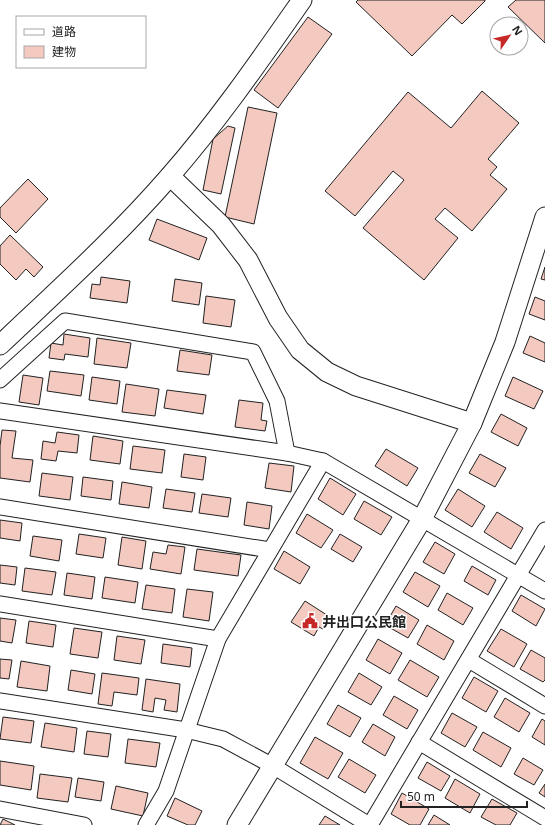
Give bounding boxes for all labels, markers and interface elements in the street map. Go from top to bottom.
legend [16,16,146,68]
north arrow [489,16,529,56]
text: N [509,22,526,38]
text: 道路 [52,23,76,40]
text: 建物 [52,43,76,60]
public building icon: 井出口公民館 [301,612,319,630]
place label: 井出口公民館 [322,612,406,631]
scale bar [401,783,527,809]
text: 50 m [407,788,435,805]

